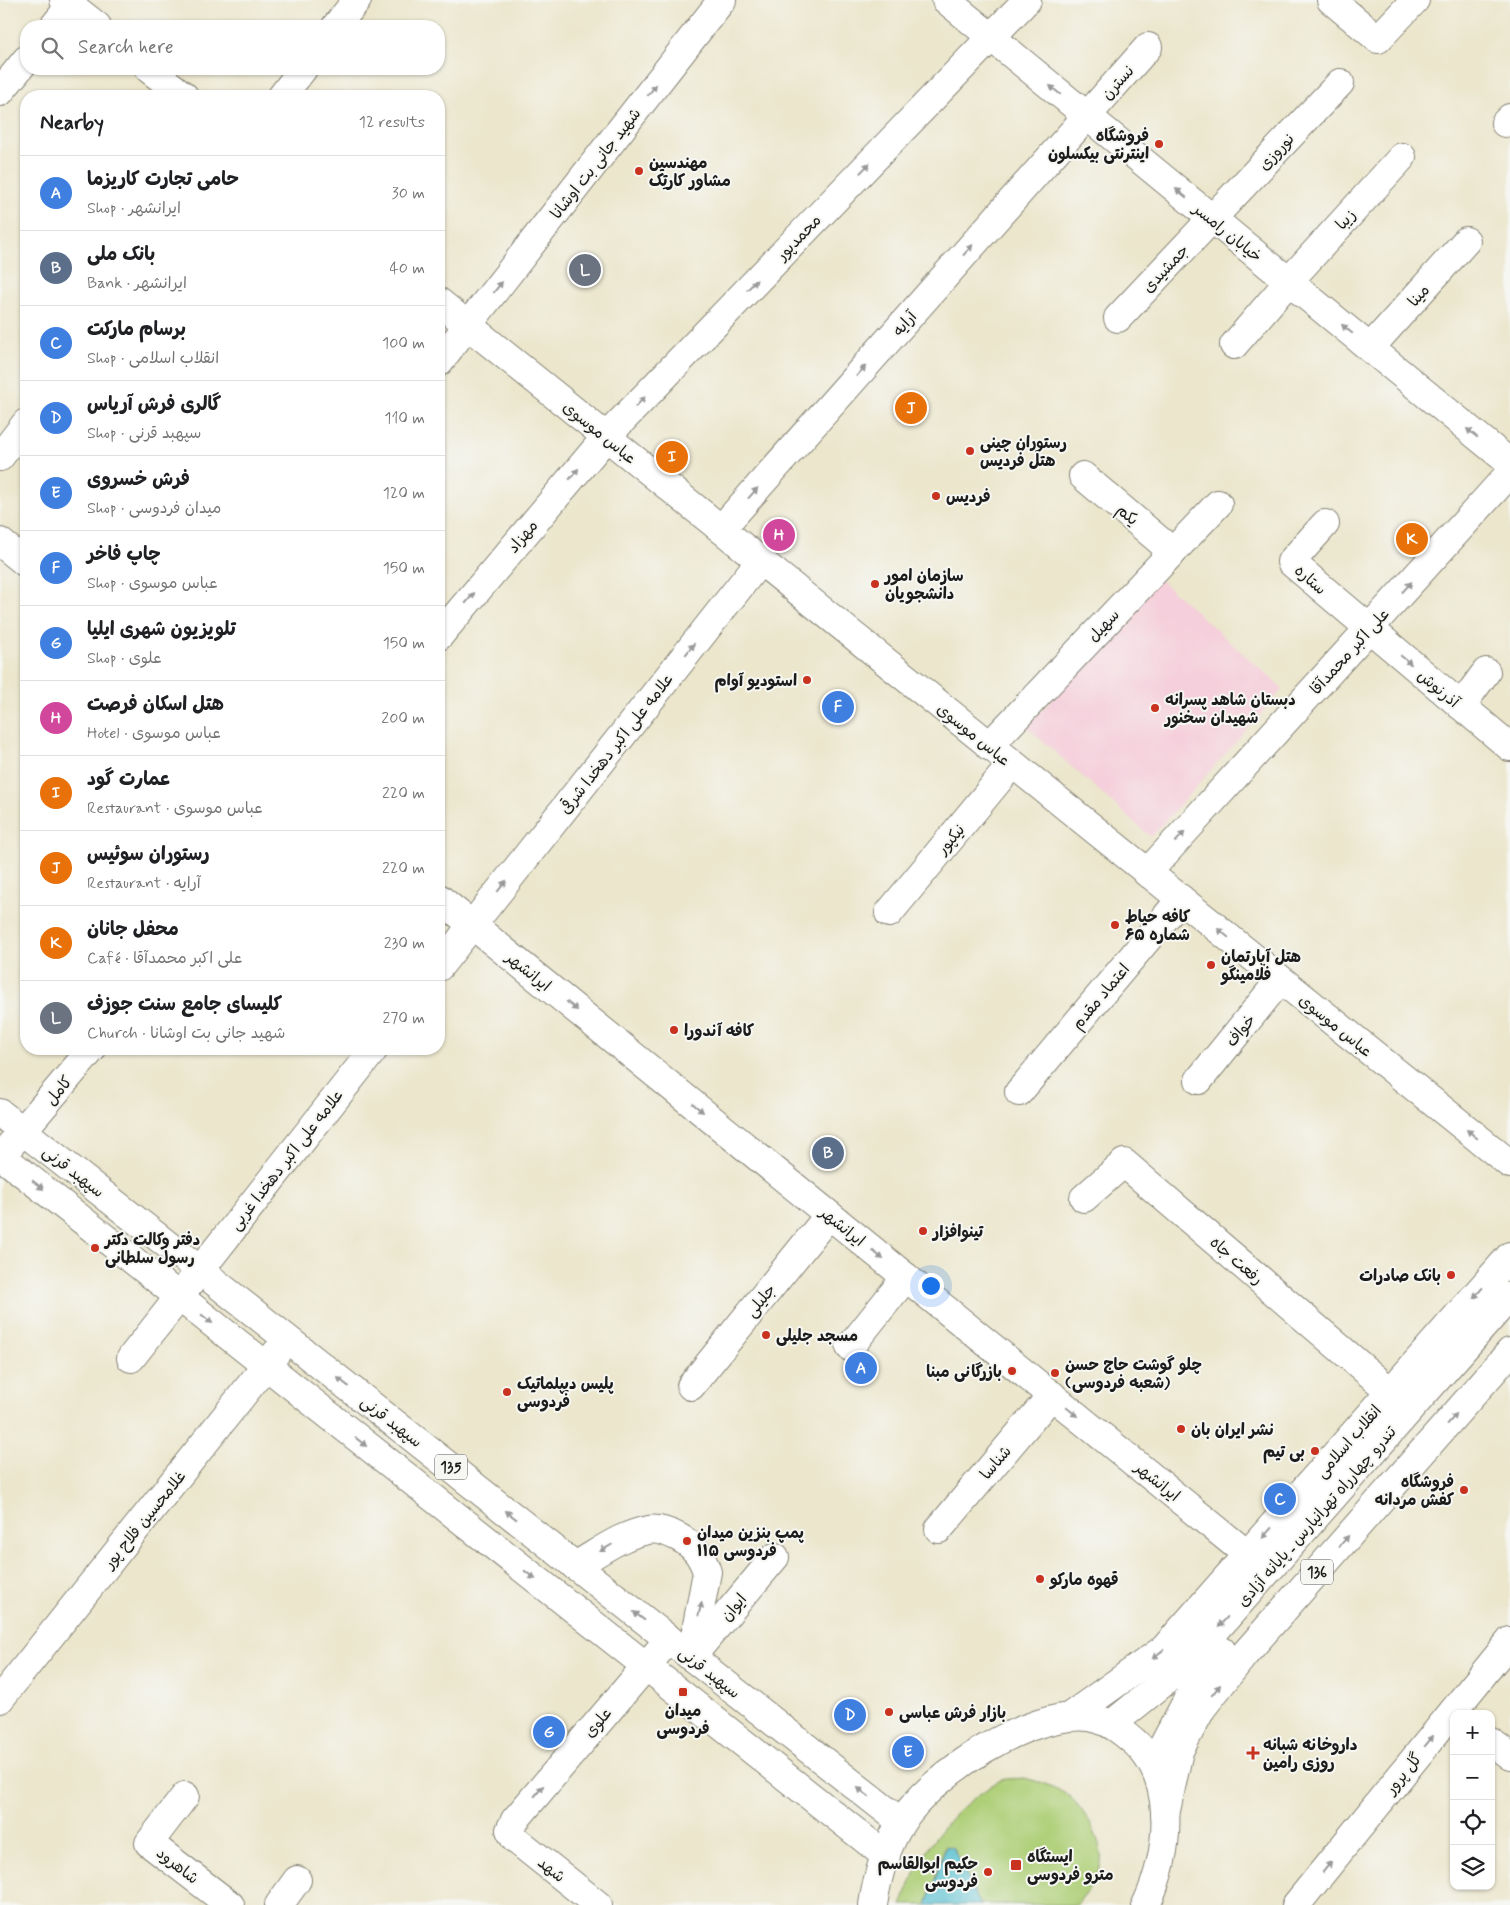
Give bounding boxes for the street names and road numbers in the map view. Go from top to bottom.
street label: نسترن [1097,61,1139,105]
street label: شهید جانی بت اوشانا [546,104,646,224]
street label: نوروزی [1254,129,1300,175]
street label: خیابان رامسر [1187,198,1266,267]
street label: زیبا [1331,205,1361,235]
street label: محمدپور [771,210,826,266]
street label: جمشیدی [1138,240,1194,298]
street label: مینا [1403,280,1435,312]
street label: آرایه [888,306,923,341]
street label: عباس موسوی [558,397,640,469]
street label: یکم [1111,500,1142,531]
street label: مهزاد [503,516,543,558]
street label: ستاره [1290,560,1330,600]
street label: علی اکبر محمدآقا [1306,604,1394,700]
street label: سهیل [1084,605,1125,647]
street label: آذرنوش [1413,665,1464,713]
street label: علامه علی اکبر دهخدا شرقی [555,668,679,819]
street label: عباس موسوی [932,699,1014,771]
street label: نیکپور [932,820,970,860]
street label: ایرانشهر [500,946,555,997]
street label: اعتماد مقدم [1067,960,1136,1035]
street label: عباس موسوی [1294,990,1376,1062]
street label: خواف [1221,1010,1261,1052]
street label: کامل [41,1072,78,1110]
street label: علامه علی اکبر دهخدا غربی [225,1085,349,1235]
street label: سپهبد قرنی [38,1142,108,1203]
street label: ایرانشهر [814,1201,869,1252]
street label: رفعت جاه [1205,1232,1267,1290]
street label: جلیلی [741,1280,781,1322]
street label: سپهبد قرنی [356,1392,426,1453]
street label: انقلاب اسلامی [1312,1401,1387,1483]
street label: تندرو چهارراه تهرانپارس ـ پایانه آزادی [1233,1422,1402,1612]
street label: شناسا [976,1442,1017,1484]
road number: 135 [435,1454,467,1480]
street label: ایرانشهر [1129,1456,1184,1507]
street label: غلامحسین فلاح‌ پور [98,1467,191,1575]
road number: 136 [1301,1560,1333,1584]
street label: ایوان [716,1590,752,1626]
street label: سپهبد قرنی [674,1643,744,1704]
street label: علوی [579,1704,617,1742]
street label: گل پرور [1380,1749,1427,1801]
street label: شاهرود [151,1843,203,1889]
street label: شهد [533,1853,569,1888]

